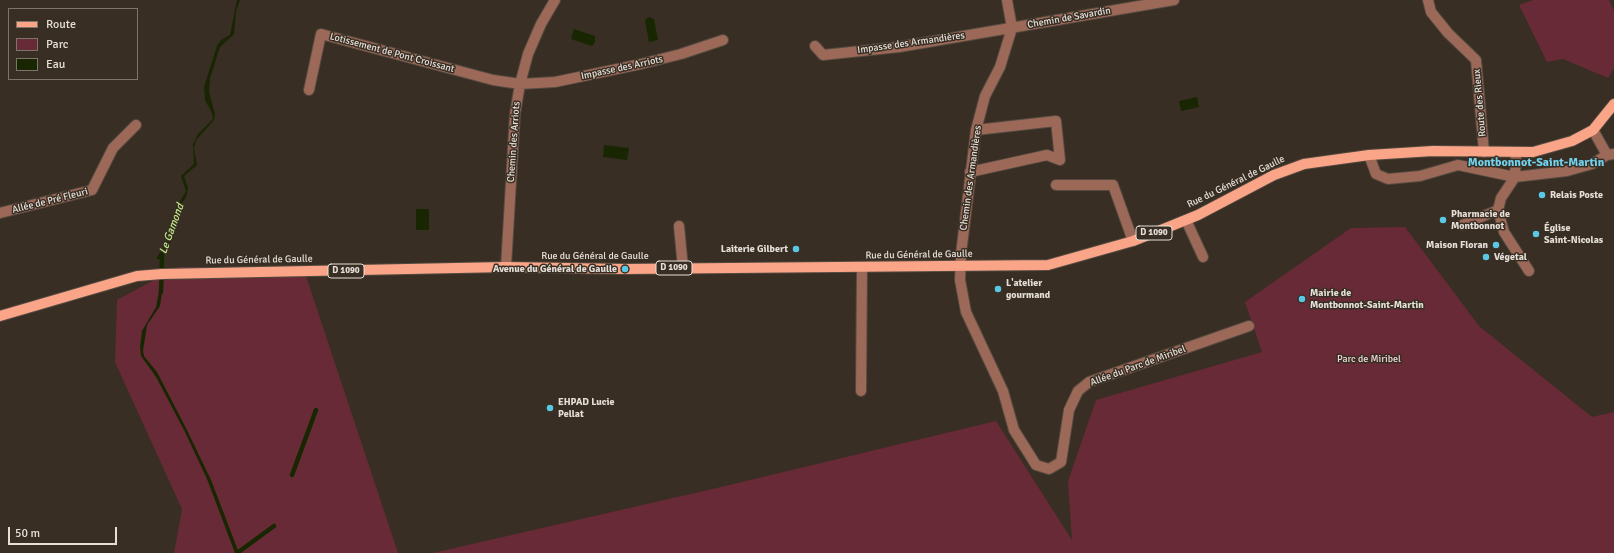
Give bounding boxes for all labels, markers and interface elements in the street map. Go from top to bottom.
street label: Chemin de Savardin [1026,5,1112,31]
legend [8,8,138,80]
text: Route [46,17,76,32]
street label: Impasse des Armandières [857,30,965,56]
street label: Lotissement de Pont Croissant [328,31,456,75]
text: Parc [46,37,68,52]
street label: Impasse des Arriots [580,53,664,83]
text: Eau [46,57,65,72]
street label: Route des Rieux [1471,69,1489,137]
street label: Chemin des Arriots [505,101,523,183]
street label: Chemin des Armandières [958,125,984,231]
street label: Rue du Général de Gaulle [1185,153,1287,211]
district label: Montbonnot-Saint-Martin [1468,156,1604,170]
street label: Allée de Pré Fleuri [11,186,89,216]
place label: Relais Poste [1550,189,1603,201]
marker: Relais Poste [1537,190,1547,200]
water label: Le Gamond [157,202,187,256]
place label: Pharmacie de Montbonnot [1451,208,1510,232]
marker: Pharmacie de Montbonnot [1438,215,1448,225]
place label: Église Saint-Nicolas [1544,222,1603,246]
road number: D 1090 [1136,226,1172,240]
marker: Église Saint-Nicolas [1531,229,1541,239]
place label: Maison Floran [1426,239,1488,251]
marker: Maison Floran [1491,240,1501,250]
place label: Laiterie Gilbert [721,243,788,255]
marker: Laiterie Gilbert [791,244,801,254]
street label: Rue du Général de Gaulle [865,248,973,262]
street label: Rue du Général de Gaulle [541,250,649,262]
place label: Végetal [1494,251,1527,263]
marker: Végetal [1481,252,1491,262]
street label: Rue du Général de Gaulle [205,253,313,267]
road number: D 1090 [656,261,692,275]
place label: Avenue du Général de Gaulle [493,263,617,275]
road number: D 1090 [328,264,364,278]
marker: Avenue du Général de Gaulle [620,264,630,274]
place label: L'atelier gourmand [1006,277,1050,300]
marker: L'atelier gourmand [993,284,1003,294]
place label: Mairie de Montbonnot-Saint-Martin [1310,287,1424,310]
marker: Mairie de Montbonnot-Saint-Martin [1297,294,1307,304]
street label: Allée du Parc de Miribel [1089,343,1187,389]
park label: Parc de Miribel [1337,353,1401,365]
place label: EHPAD Lucie Pellat [558,396,615,420]
marker: EHPAD Lucie Pellat [545,403,555,413]
scale bar [10,519,119,545]
text: 50 m [15,526,40,541]

